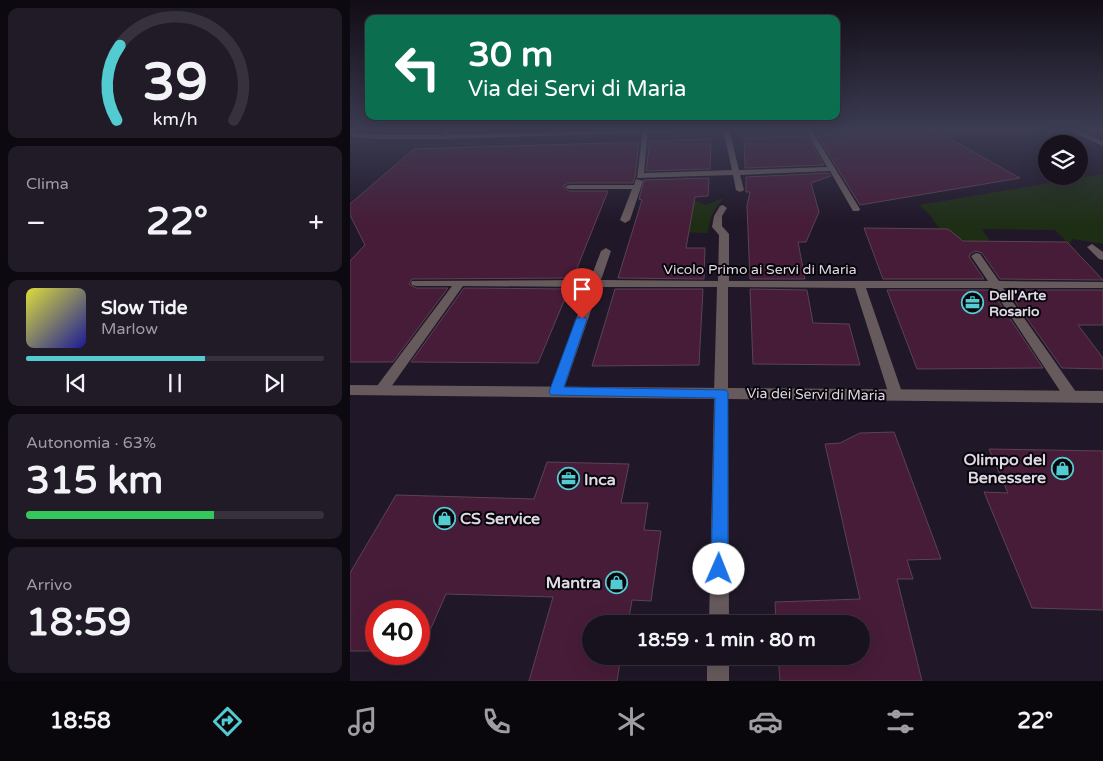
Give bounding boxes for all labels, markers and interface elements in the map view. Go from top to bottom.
text: 30 m [468,34,553,76]
icon: left [385,35,450,100]
text: 39 [142,51,208,114]
text: Via dei Servi di Maria [468,76,686,102]
text: km/h [153,109,197,130]
map controls [1038,135,1088,185]
button: layers [1038,135,1088,185]
text: Clima [26,174,69,194]
text: 22° [146,199,208,245]
text: − [26,206,46,240]
text: + [308,206,324,240]
street label: Vicolo Primo ai Servi di Maria [663,261,857,278]
pin [561,268,603,319]
icon: arrive [568,275,596,303]
place label: Dell'Arte Rosario [989,287,1046,320]
office icon: Dell'Arte Rosario [961,291,985,315]
text: Slow Tide [101,297,188,319]
text: Marlow [101,319,158,339]
icon: previous [62,369,90,397]
icon: pause [161,369,189,397]
icon: next [260,369,288,397]
street label: Via dei Servi di Maria [746,385,886,404]
text: Autonomia · 63% [26,433,156,453]
place label: Olimpo del Benessere [963,450,1046,488]
shop icon: Olimpo del Benessere [1050,456,1074,480]
text: 315 km [26,458,163,504]
office icon: Inca [556,467,580,491]
place label: Inca [584,470,616,490]
shop icon: CS Service [432,506,456,530]
place label: CS Service [460,509,540,529]
position arrow [692,542,744,594]
shop icon: Mantra [605,570,629,594]
place label: Mantra [546,573,601,593]
text: Arrivo [26,575,72,595]
text: 18:59 [26,600,131,646]
speed limit sign: 40 [365,600,430,665]
text: 18:59 · 1 min · 80 m [636,629,816,651]
icon: directions [210,704,245,739]
icon: music [345,704,380,739]
icon: phone [479,704,514,739]
icon: climate [614,704,649,739]
icon: car [748,704,783,739]
icon: filters [883,704,918,739]
text: 18:58 [50,708,111,734]
text: 22° [1017,708,1053,734]

